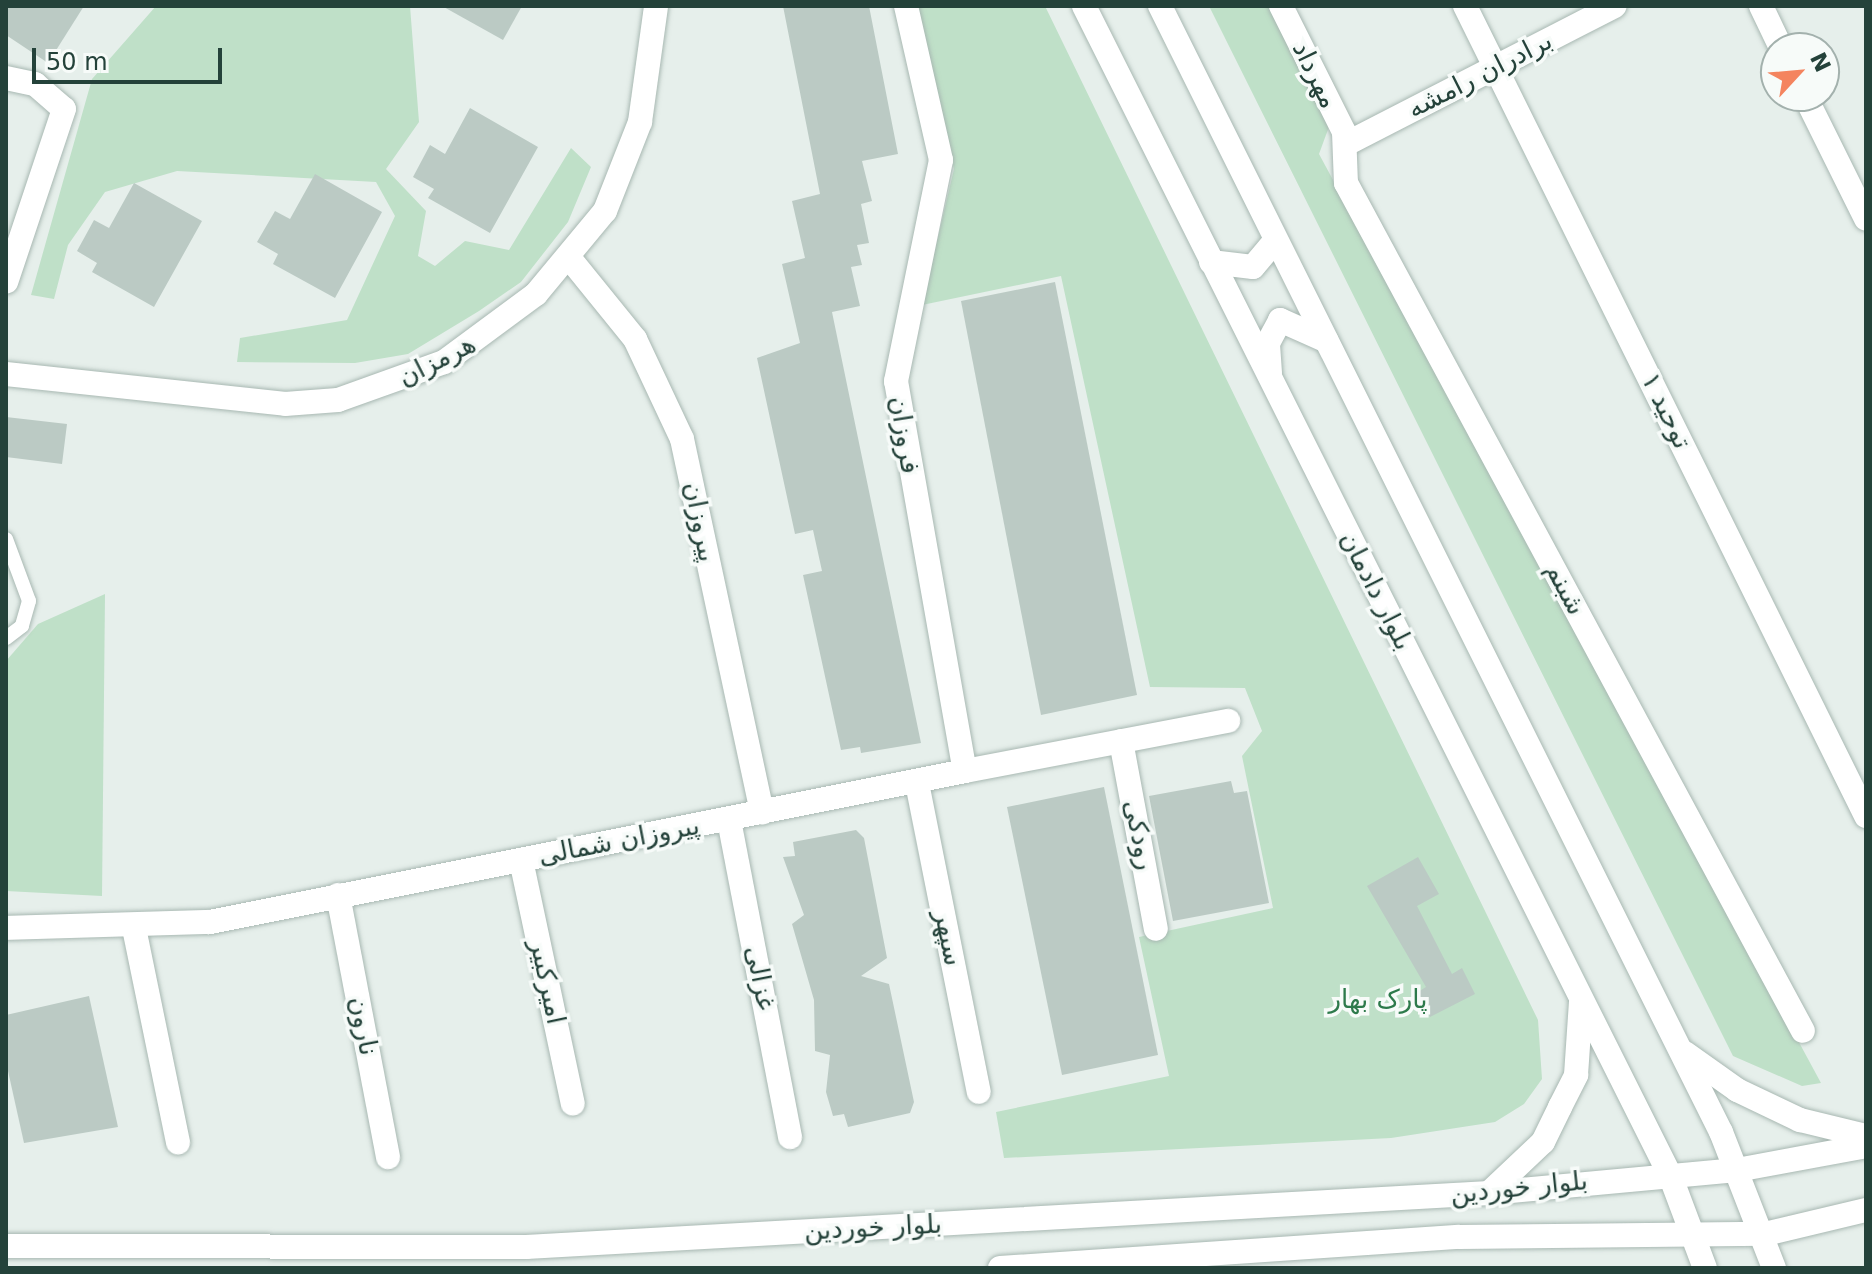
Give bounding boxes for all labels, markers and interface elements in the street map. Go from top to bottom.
street label: برادران رامشه [1402,25,1558,125]
scale bar [36,32,226,82]
north arrow [1760,32,1840,112]
street label: مهرداد [1285,36,1345,114]
text: 50 m [46,48,108,76]
text: N [1805,48,1835,76]
street label: هرمزان [393,328,481,394]
street label: توحید ۱ [1634,368,1698,454]
street label: فروزان [882,394,926,476]
street label: پیروزان [677,479,723,565]
street label: بلوار دادمان [1333,527,1419,655]
street label: شبنم [1538,557,1592,621]
street label: رودکی [1117,797,1161,873]
street label: پیروزان شمالی [536,810,702,872]
street label: سپهر [927,908,969,968]
street label: امیرکبیر [523,937,571,1027]
street label: غزالی [739,943,781,1013]
park label: پارک بهار [1329,984,1427,1016]
street label: نارون [342,994,384,1058]
street label: بلوار خوردین [1449,1165,1589,1211]
street label: بلوار خوردین [803,1209,943,1247]

